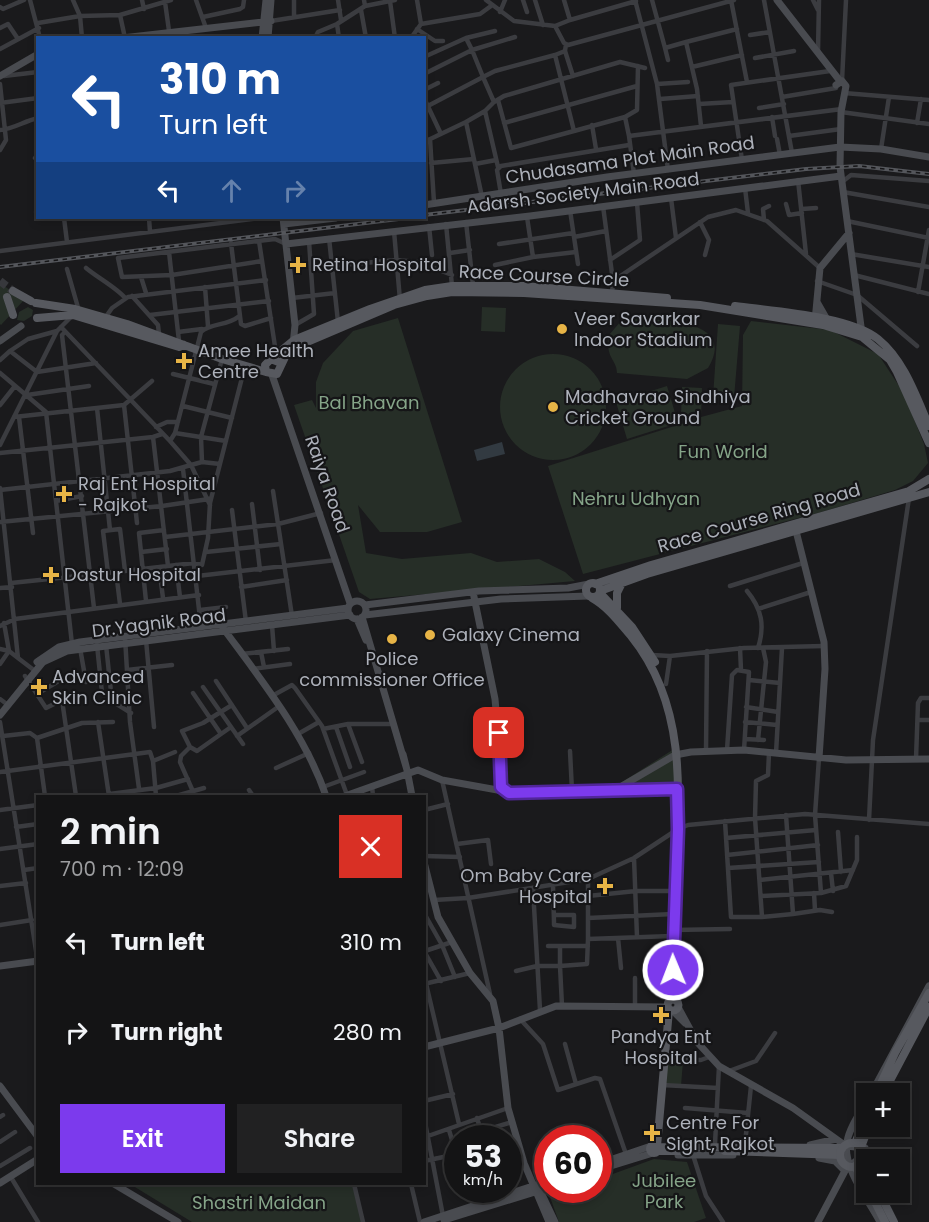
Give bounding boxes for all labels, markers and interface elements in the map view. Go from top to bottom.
text: 310 m [159,50,281,109]
icon: left [60,60,138,138]
text: Turn left [159,106,268,143]
street label: Chudasama Plot Main Road [504,130,756,189]
street label: Adarsh Society Main Road [465,166,701,219]
icon: left [152,174,185,207]
icon: ahead [215,174,248,207]
icon: right [278,174,311,207]
place label: Retina Hospital [312,252,447,277]
marker: Retina Hospital [289,256,307,274]
street label: Race Course Circle [458,259,630,292]
place label: Veer Savarkar Indoor Stadium [574,306,713,352]
marker: Veer Savarkar Indoor Stadium [555,322,569,336]
place label: Amee Health Centre [198,338,314,384]
marker: Amee Health Centre [175,352,193,370]
place label: Madhavrao Sindhiya Cricket Ground [565,384,751,430]
park label: Bal Bhavan [319,390,419,415]
marker: Madhavrao Sindhiya Cricket Ground [546,400,560,414]
street label: Raiya Road [299,432,356,536]
park label: Fun World [678,439,768,464]
place label: Raj Ent Hospital - Rajkot [78,471,216,517]
street label: Race Course Ring Road [655,477,863,558]
marker: Raj Ent Hospital - Rajkot [55,485,73,503]
park label: Nehru Udhyan [572,486,700,511]
place label: Dastur Hospital [64,562,201,587]
marker: Dastur Hospital [42,566,60,584]
street label: Dr.Yagnik Road [90,602,227,643]
place label: Galaxy Cinema [442,622,580,647]
marker: Galaxy Cinema [423,628,437,642]
marker: Police commissioner Office [385,632,399,646]
place label: Police commissioner Office [299,646,485,692]
place label: Advanced Skin Clinic [52,664,144,710]
marker: Advanced Skin Clinic [30,678,48,696]
pin [473,707,524,758]
icon: arrive [482,716,515,749]
text: 2 min [60,806,161,857]
button: close [339,815,402,878]
text: 700 m · 12:09 [60,855,184,883]
place label: Om Baby Care Hospital [460,863,592,909]
marker: Om Baby Care Hospital [596,877,614,895]
icon: left [60,926,93,959]
text: Turn left [111,927,205,958]
text: 310 m [340,927,402,958]
position arrow [641,938,705,1002]
marker: Pandya Ent Hospital [652,1006,670,1024]
icon: right [60,1016,93,1049]
text: Turn right [111,1017,222,1048]
text: 280 m [333,1017,402,1048]
place label: Pandya Ent Hospital [611,1024,711,1070]
map controls [856,1083,910,1203]
button: + [856,1083,910,1137]
button: Exit [60,1104,225,1173]
button: Share [237,1104,402,1173]
place label: Centre For Sight, Rajkot [666,1110,775,1156]
marker: Centre For Sight, Rajkot [643,1124,661,1142]
speed limit sign: 60 [534,1125,612,1203]
text: 53 [464,1135,502,1178]
button: − [856,1149,910,1203]
park label: Jubilee Park [632,1168,696,1214]
text: km/h [463,1169,503,1190]
park label: Shastri Maidan [192,1190,326,1215]

